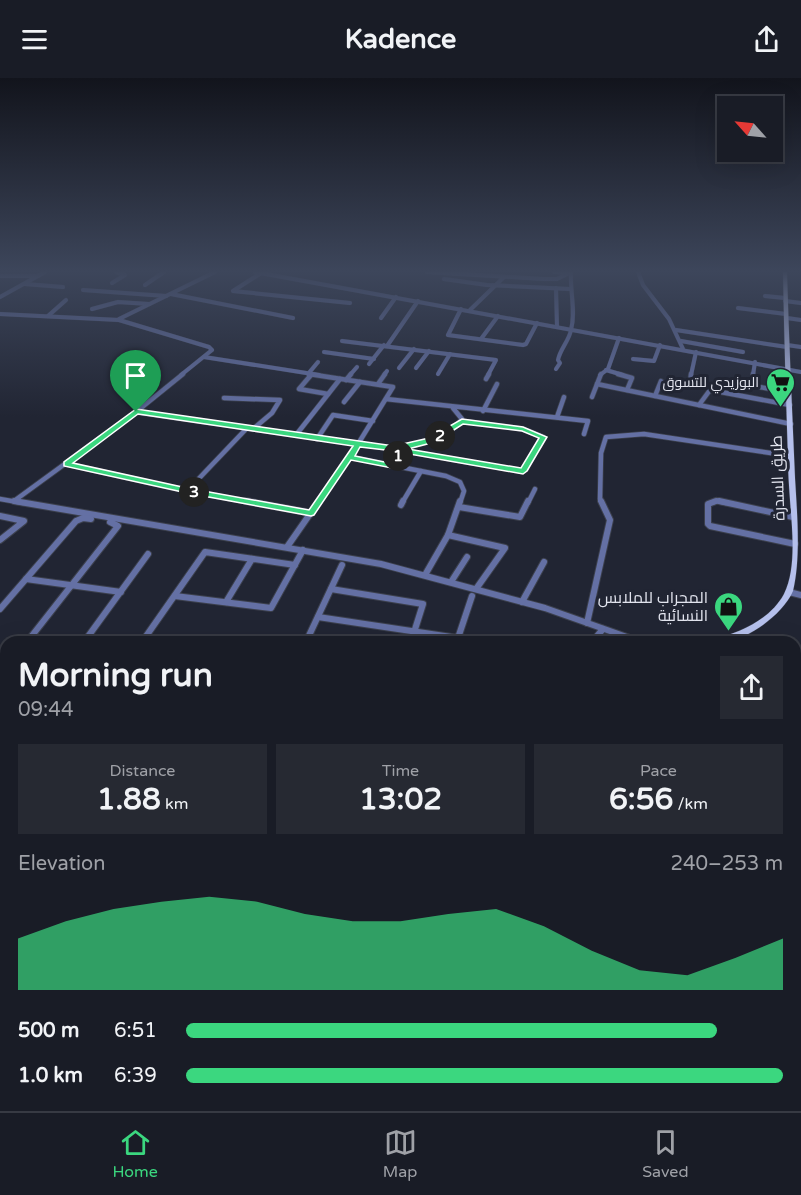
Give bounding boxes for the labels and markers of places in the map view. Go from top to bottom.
pin [110,350,161,412]
supermarket icon: البوزيدي للتسوق [764,366,796,408]
place label: البوزيدي للتسوق [662,374,759,394]
pin: 2 [425,421,455,451]
pin: 1 [383,441,413,471]
pin: 3 [179,477,209,507]
place label: المجراب للملابس النسائية [598,588,708,626]
shop icon: المجراب للملابس النسائية [713,590,745,632]

